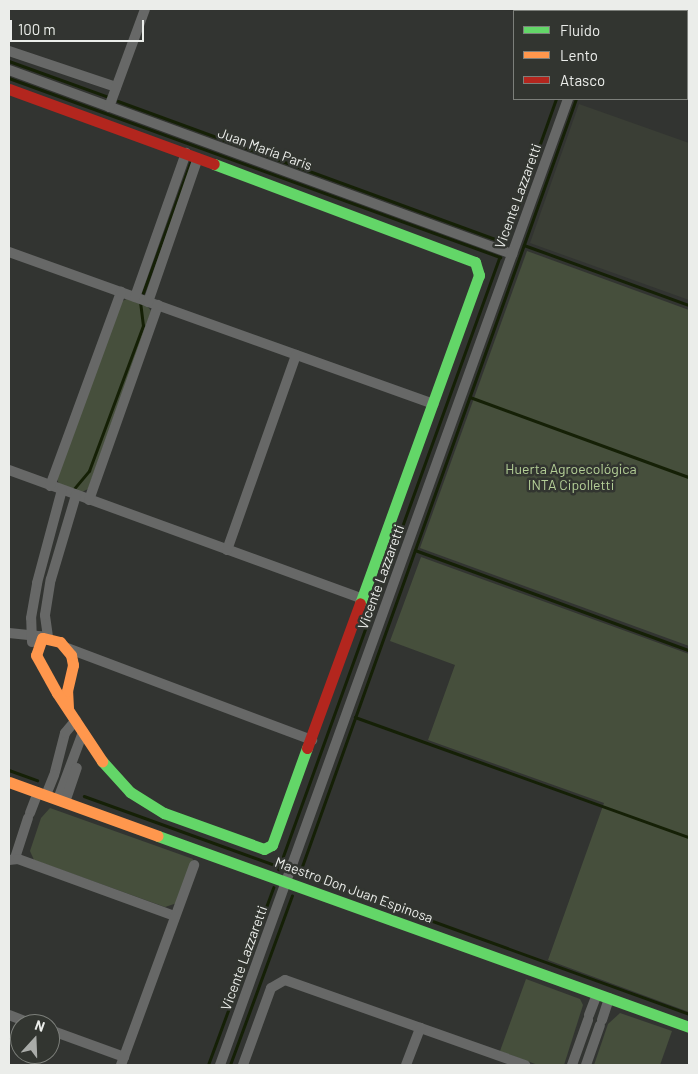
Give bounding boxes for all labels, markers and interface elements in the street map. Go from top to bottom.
scale bar [12,10,146,42]
legend [513,10,688,100]
text: 100 m [18,20,56,38]
text: Fluido [560,21,600,39]
text: Lento [560,46,598,64]
text: Atasco [560,71,605,89]
street label: Juan María Paris [216,124,314,174]
street label: Vicente Lazzaretti [491,141,545,251]
park label: Huerta Agroecológica INTA Cipolletti [505,461,637,494]
street label: Vicente Lazzaretti [354,522,408,632]
street label: Maestro Don Juan Espinosa [273,854,435,926]
street label: Vicente Lazzaretti [217,903,271,1013]
north arrow [10,1014,60,1064]
text: N [33,1016,47,1035]

